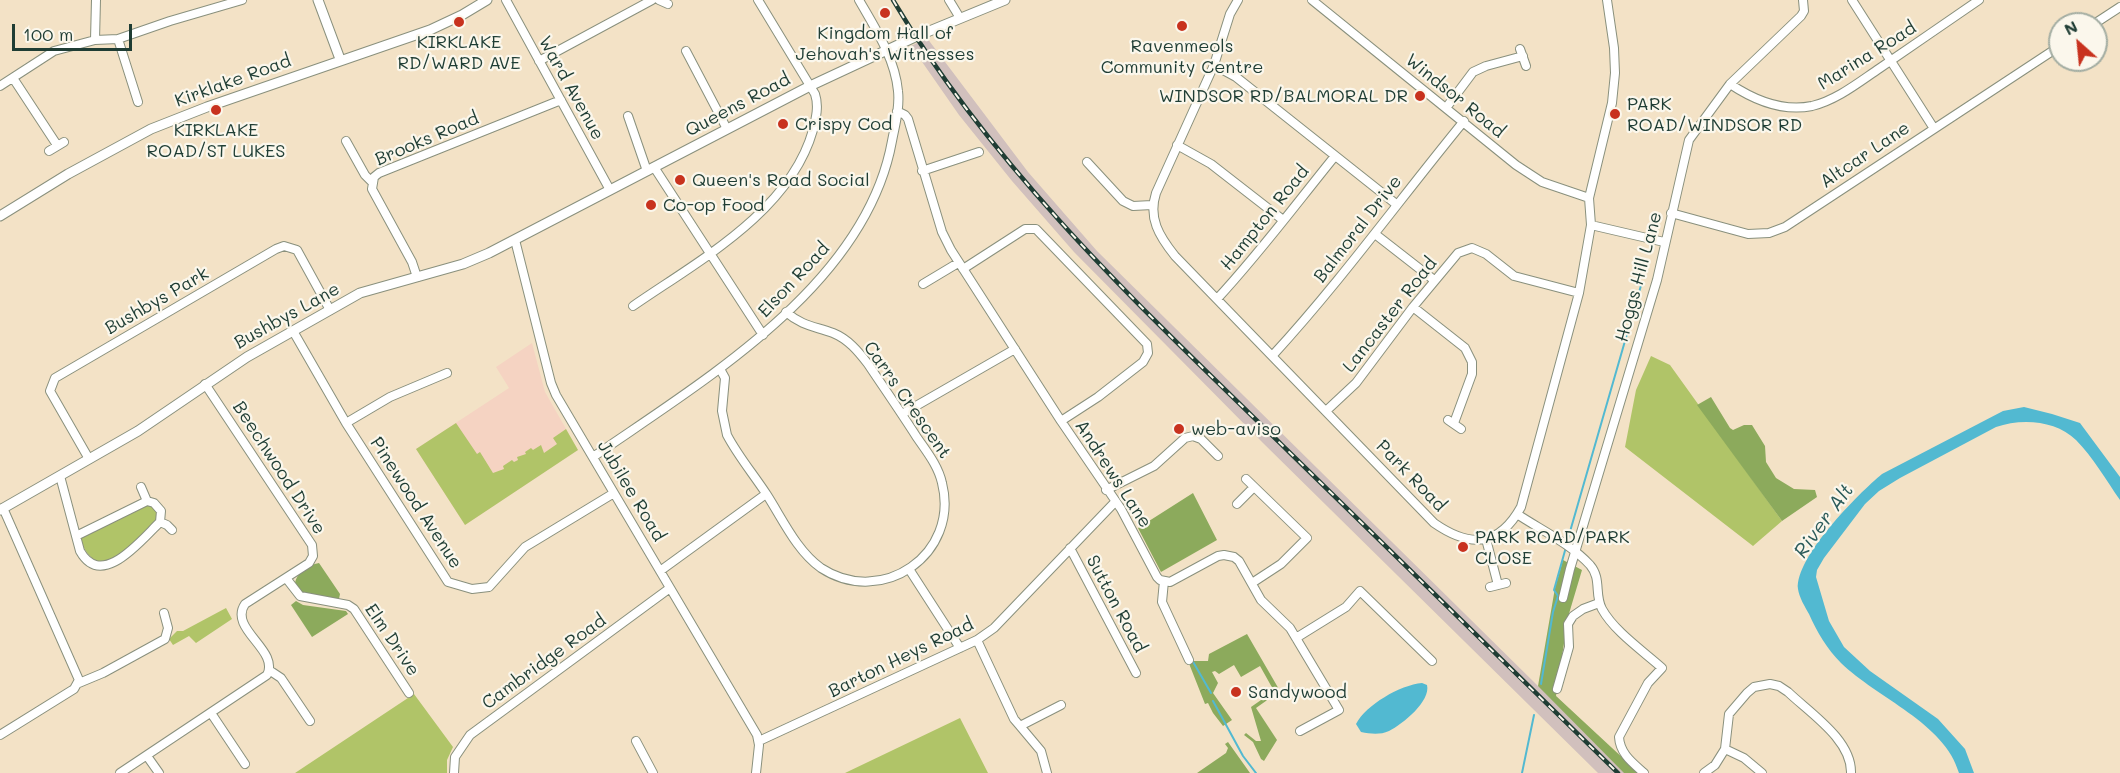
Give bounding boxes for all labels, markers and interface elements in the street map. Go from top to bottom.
marker: Kingdom Hall of Jehovah's Witnesses [878,6,892,20]
scale bar [15,12,135,50]
north arrow [2048,12,2108,72]
marker: KIRKLAKE RD/WARD AVE [452,15,466,29]
text: N [2060,15,2081,39]
street label: Marina Road [1814,17,1920,95]
marker: Ravenmeols Community Centre [1175,19,1189,33]
text: 100 m [23,22,73,46]
place label: Kingdom Hall of Jehovah's Witnesses [796,22,974,64]
place label: KIRKLAKE RD/WARD AVE [398,31,520,74]
street label: Ward Avenue [534,32,608,144]
place label: Ravenmeols Community Centre [1101,35,1263,78]
street label: Windsor Road [1401,49,1509,143]
street label: Kirklake Road [172,50,294,112]
street label: Queens Road [682,68,794,142]
place label: WINDSOR RD/BALMORAL DR [1159,85,1408,107]
marker: WINDSOR RD/BALMORAL DR [1413,89,1427,103]
place label: PARK ROAD/WINDSOR RD [1627,93,1802,136]
marker: KIRKLAKE ROAD/ST LUKES [209,103,223,117]
street label: Brooks Road [372,107,482,171]
marker: PARK ROAD/WINDSOR RD [1608,107,1622,121]
place label: Crispy Cod [795,113,892,135]
marker: Crispy Cod [776,117,790,131]
street label: Altcar Lane [1816,117,1914,193]
place label: KIRKLAKE ROAD/ST LUKES [147,119,285,162]
street label: Hampton Road [1216,161,1314,275]
place label: Queen's Road Social [692,169,870,191]
street label: Balmoral Drive [1309,171,1407,287]
marker: Queen's Road Social [673,173,687,187]
place label: Co-op Food [663,194,764,216]
marker: Co-op Food [644,198,658,212]
street label: Hoggs Hill Lane [1611,210,1667,344]
street label: Elson Road [754,238,834,322]
street label: Lancaster Road [1338,253,1442,377]
street label: Bushbys Park [101,263,213,339]
street label: Bushbys Lane [231,278,343,354]
street label: Carrs Crescent [859,337,955,463]
street label: Beechwood Drive [228,397,330,539]
street label: Andrews Lane [1070,416,1156,532]
place label: web-aviso [1191,418,1281,440]
marker: web-aviso [1172,422,1186,436]
street label: Pinewood Avenue [365,433,467,573]
street label: Park Road [1371,436,1451,516]
street label: Jubilee Road [592,437,670,545]
water label: River Alt [1789,479,1859,563]
place label: PARK ROAD/PARK CLOSE [1475,526,1630,568]
marker: PARK ROAD/PARK CLOSE [1456,540,1470,554]
street label: Sutton Road [1081,552,1151,656]
street label: Elm Drive [360,600,424,680]
street label: Cambridge Road [478,610,610,714]
street label: Barton Heys Road [825,614,977,702]
place label: Sandywood [1248,681,1347,703]
marker: Sandywood [1229,685,1243,699]

